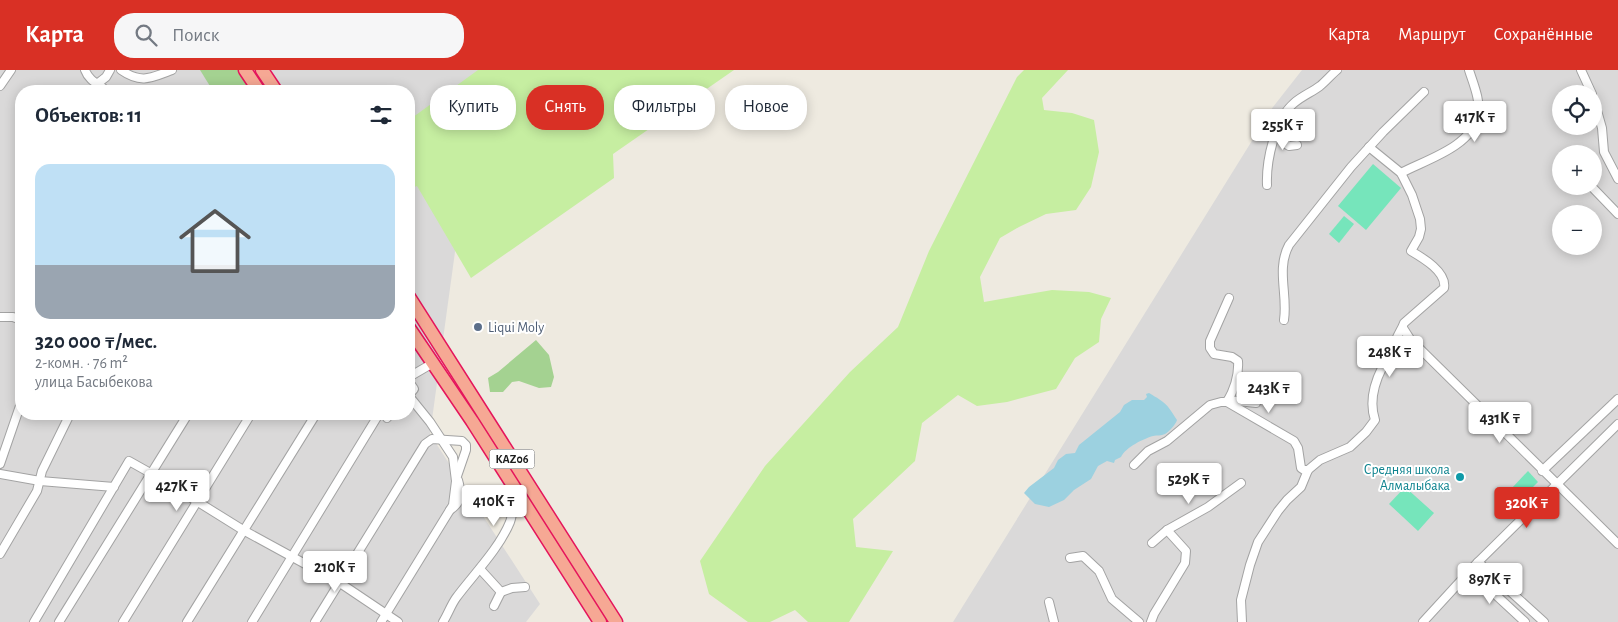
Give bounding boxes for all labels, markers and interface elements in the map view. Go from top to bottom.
search box [114,13,464,58]
icon: search [132,21,160,49]
text: Карта [25,23,84,47]
text: Поиск [172,26,219,45]
text: Карта [1328,26,1370,44]
text: Маршрут [1398,26,1466,44]
text: Сохранённые [1494,26,1593,44]
chip: Купить [430,85,516,130]
chip: Снять [526,85,604,130]
chip: Фильтры [614,85,715,130]
chip: Новое [725,85,807,130]
map controls [1552,85,1602,255]
button: locate [1552,85,1602,135]
pin: 417K ₸ [1434,100,1516,143]
icon: filters [367,101,395,129]
text: Объектов: 11 [35,105,142,126]
pin: 255K ₸ [1242,108,1324,151]
text: 417K ₸ [1454,109,1496,125]
text: 255K ₸ [1262,117,1304,133]
button: + [1552,145,1602,195]
icon: home [170,196,260,286]
button: − [1552,205,1602,255]
marker: Liqui Moly [472,321,484,333]
place label: Liqui Moly [488,321,544,335]
text: 320 000 ₸/мес. [35,331,157,352]
pin: 248K ₸ [1349,336,1431,378]
text: 248K ₸ [1368,344,1412,360]
text: 2-комн. · 76 m² [35,355,128,371]
pin: 243K ₸ [1228,372,1310,414]
text: улица Басыбекова [35,374,153,390]
text: 243K ₸ [1248,380,1290,396]
pin: 431K ₸ [1459,402,1541,444]
text: 431K ₸ [1479,410,1521,426]
road number: KАZ06 [490,449,534,468]
pin: 529K ₸ [1148,462,1230,505]
place label: Средняя школа Алмалыбака [1364,463,1451,493]
pin: 427K ₸ [136,470,218,512]
text: 529K ₸ [1168,471,1210,487]
marker: Средняя школа Алмалыбака [1454,471,1466,483]
text: 427K ₸ [156,478,198,494]
pin: 410K ₸ [453,484,535,527]
pin: 320K ₸ [1486,486,1568,529]
text: 410K ₸ [473,493,515,509]
text: 320K ₸ [1505,495,1549,511]
pin: 210K ₸ [294,550,376,593]
text: 210K ₸ [314,559,356,575]
pin: 897K ₸ [1449,562,1531,605]
text: 897K ₸ [1469,571,1512,587]

